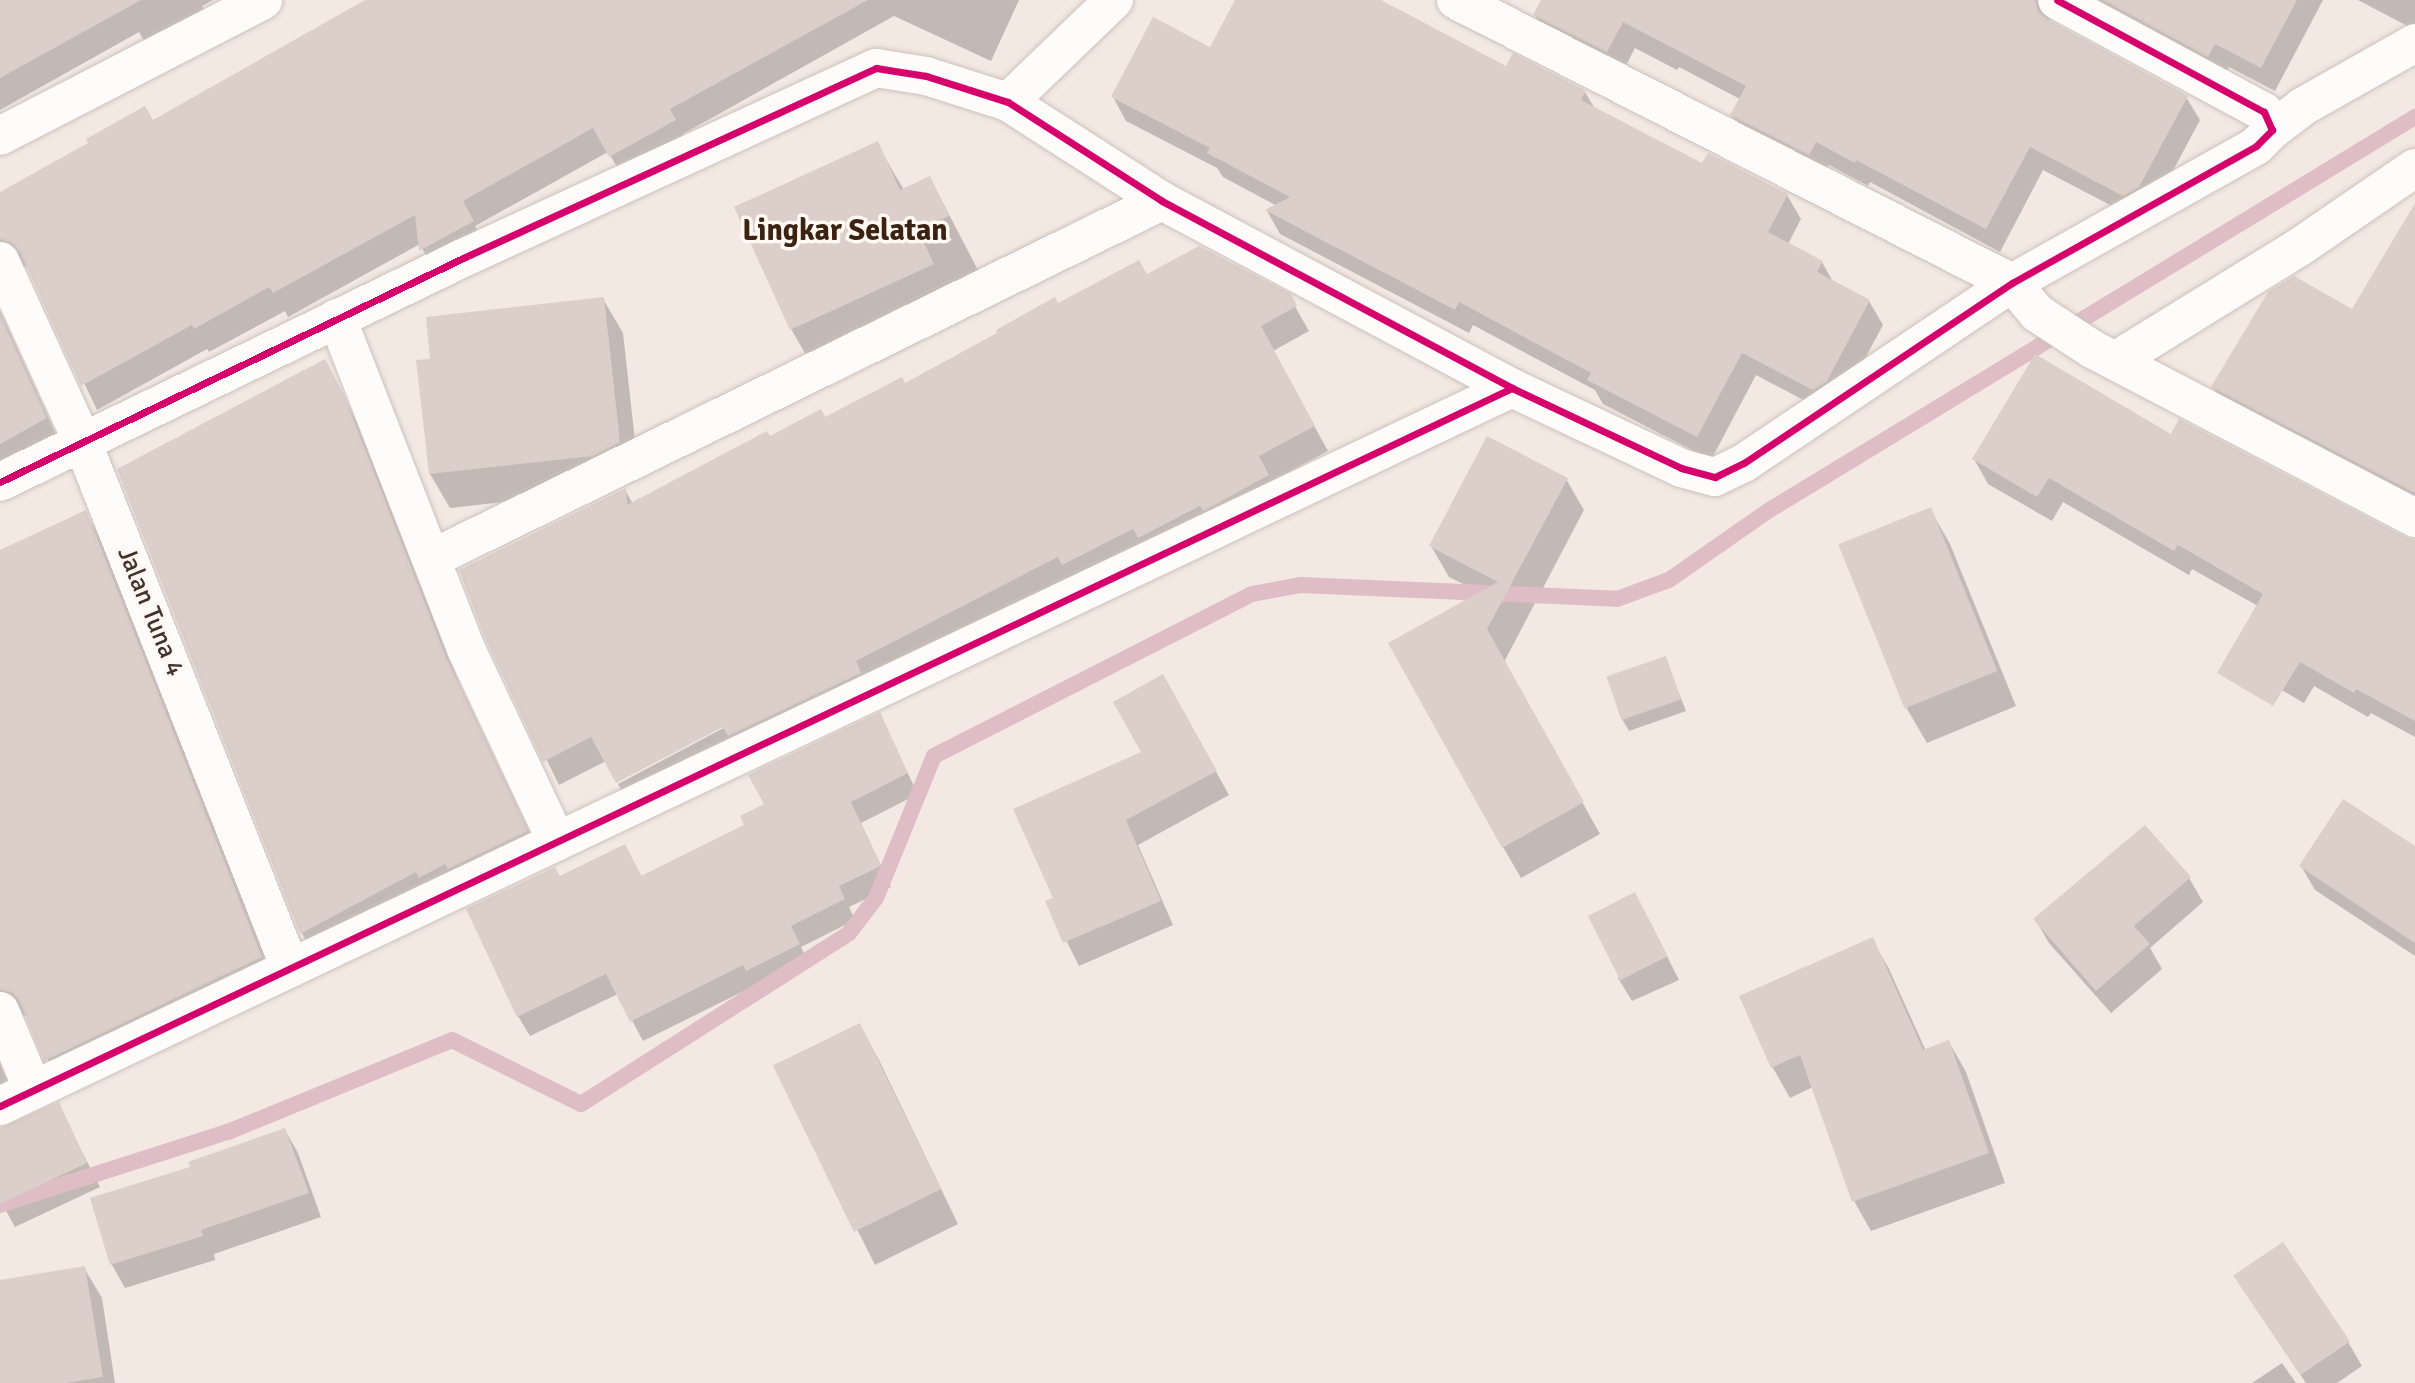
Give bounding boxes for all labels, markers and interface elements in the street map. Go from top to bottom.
district label: Lingkar Selatan [742,213,948,249]
street label: Jalan Tuna 4 [110,543,190,681]

